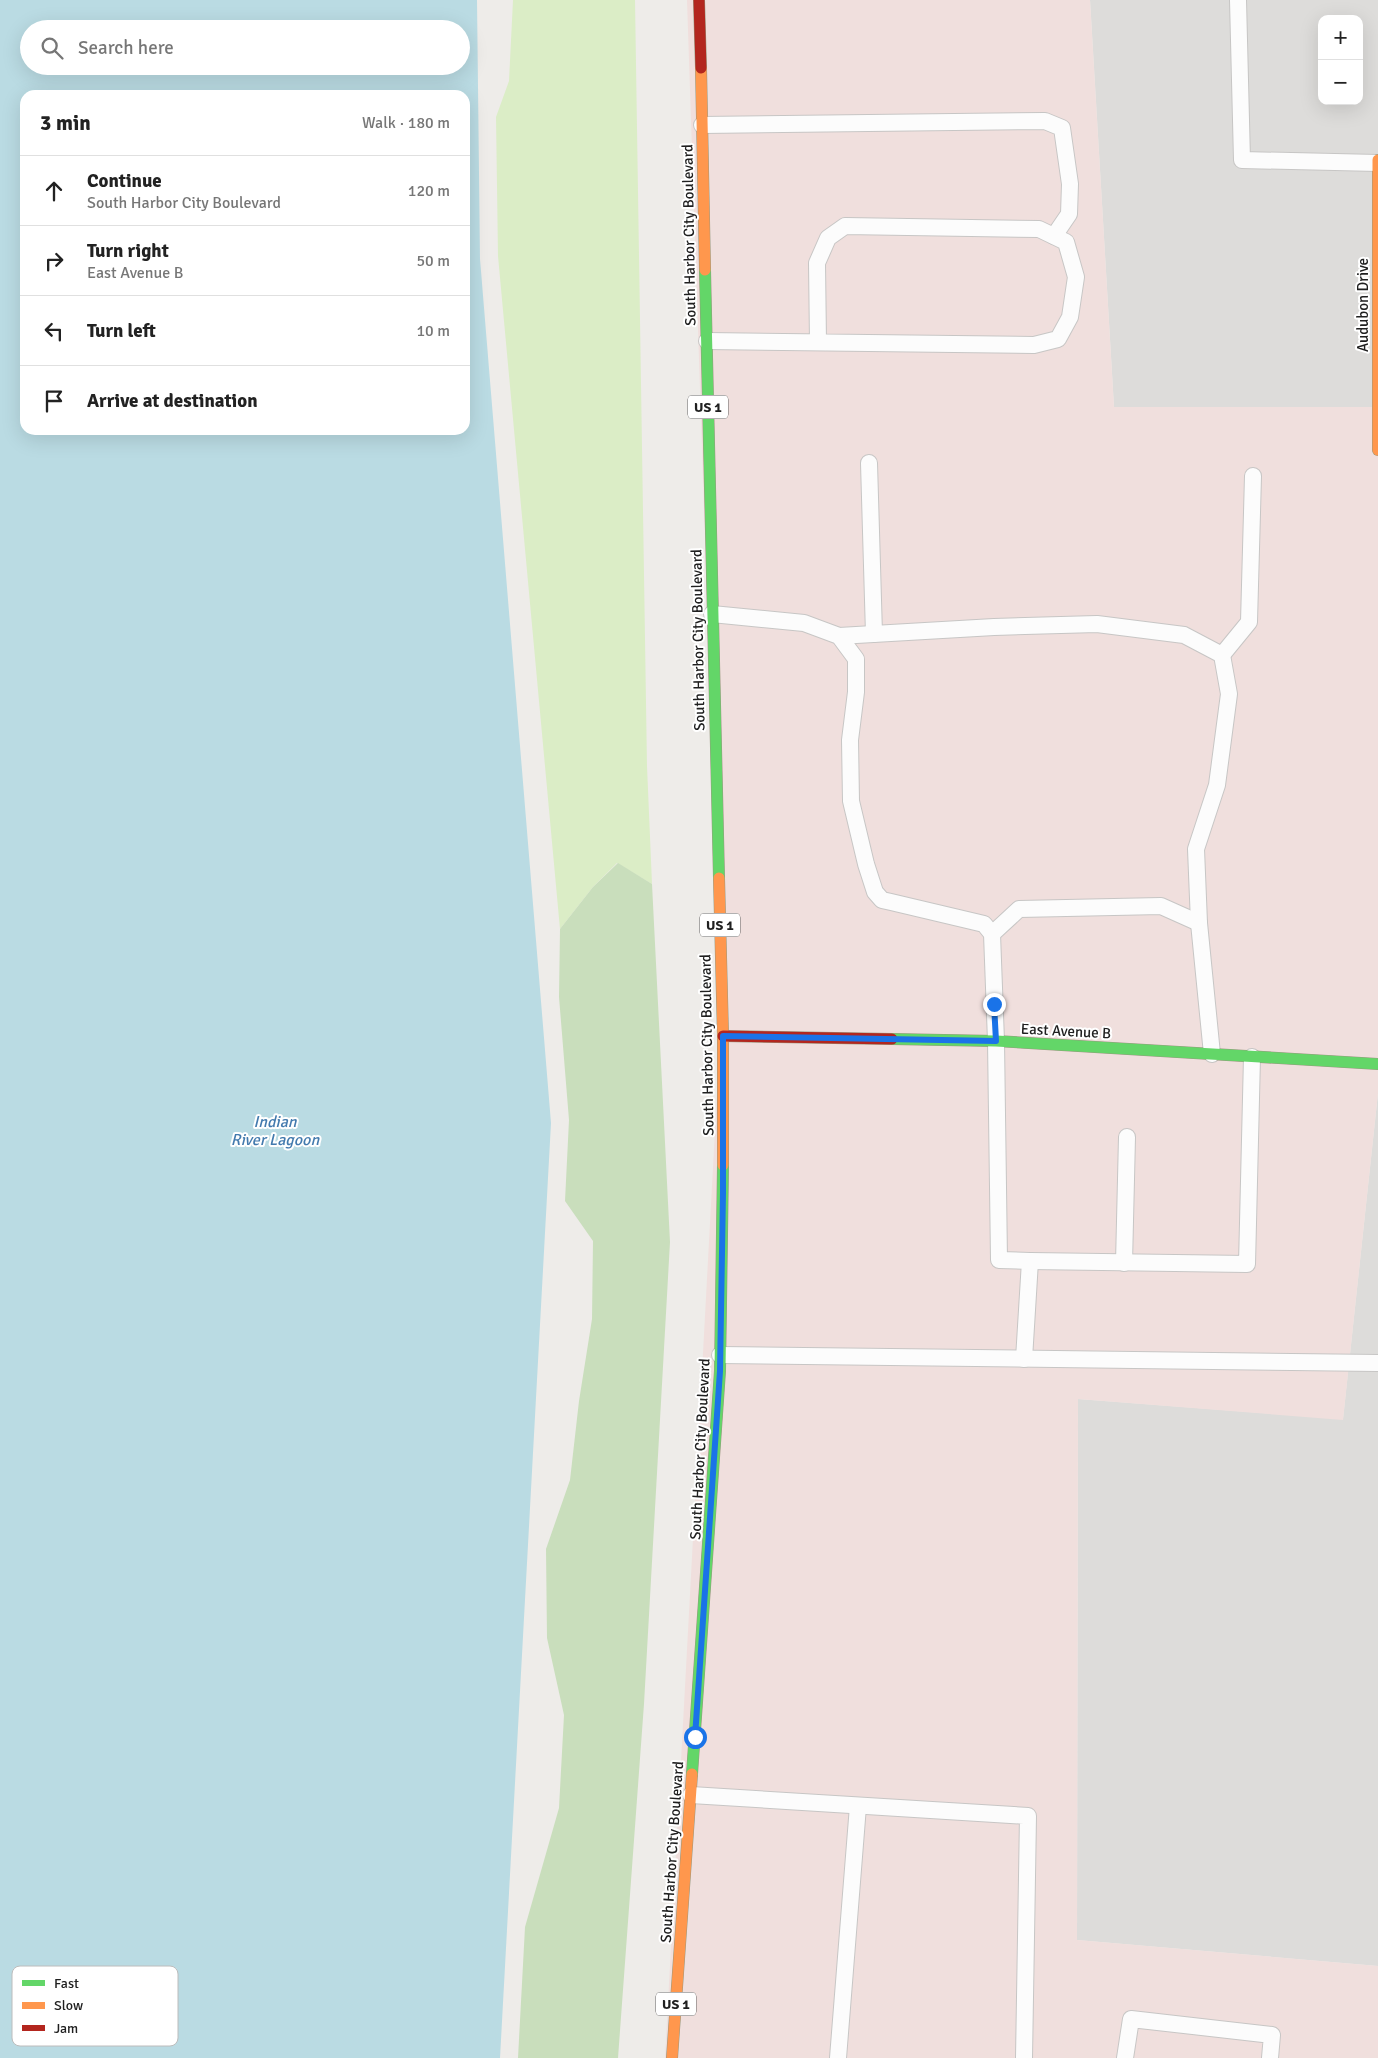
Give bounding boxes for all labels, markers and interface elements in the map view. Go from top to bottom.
map controls [1318,15,1363,105]
button: + [1318,15,1363,60]
search box [20,20,470,75]
icon: search [38,34,66,62]
text: Search here [78,36,174,60]
button: − [1318,60,1363,105]
text: 3 min [40,110,91,136]
text: Walk · 180 m [362,113,450,133]
street label: South Harbor City Boulevard [678,144,700,326]
text: Continue [87,169,162,193]
icon: ahead [40,177,68,205]
text: 120 m [408,181,450,201]
text: South Harbor City Boulevard [87,193,281,213]
text: Turn right [87,239,169,263]
icon: right [40,247,68,275]
text: 50 m [416,251,450,271]
street label: Audubon Drive [1354,258,1372,352]
text: East Avenue B [87,263,183,283]
icon: left [40,317,68,345]
text: Turn left [87,319,156,343]
text: 10 m [416,321,450,341]
icon: arrive [40,387,68,415]
text: Arrive at destination [87,389,258,413]
road number: US 1 [688,396,728,418]
street label: South Harbor City Boulevard [687,549,709,731]
road number: US 1 [700,914,740,936]
street label: South Harbor City Boulevard [696,954,718,1136]
route end [983,993,1006,1016]
street label: East Avenue B [1020,1020,1112,1042]
water label: Indian River Lagoon [231,1112,320,1150]
street label: South Harbor City Boulevard [686,1358,714,1540]
route start [684,1726,707,1749]
street label: South Harbor City Boulevard [657,1761,687,1943]
legend [12,1966,178,2046]
text: Fast [54,1975,79,1992]
road number: US 1 [656,1992,696,2016]
text: Slow [54,1997,83,2014]
text: Jam [54,2020,78,2037]

